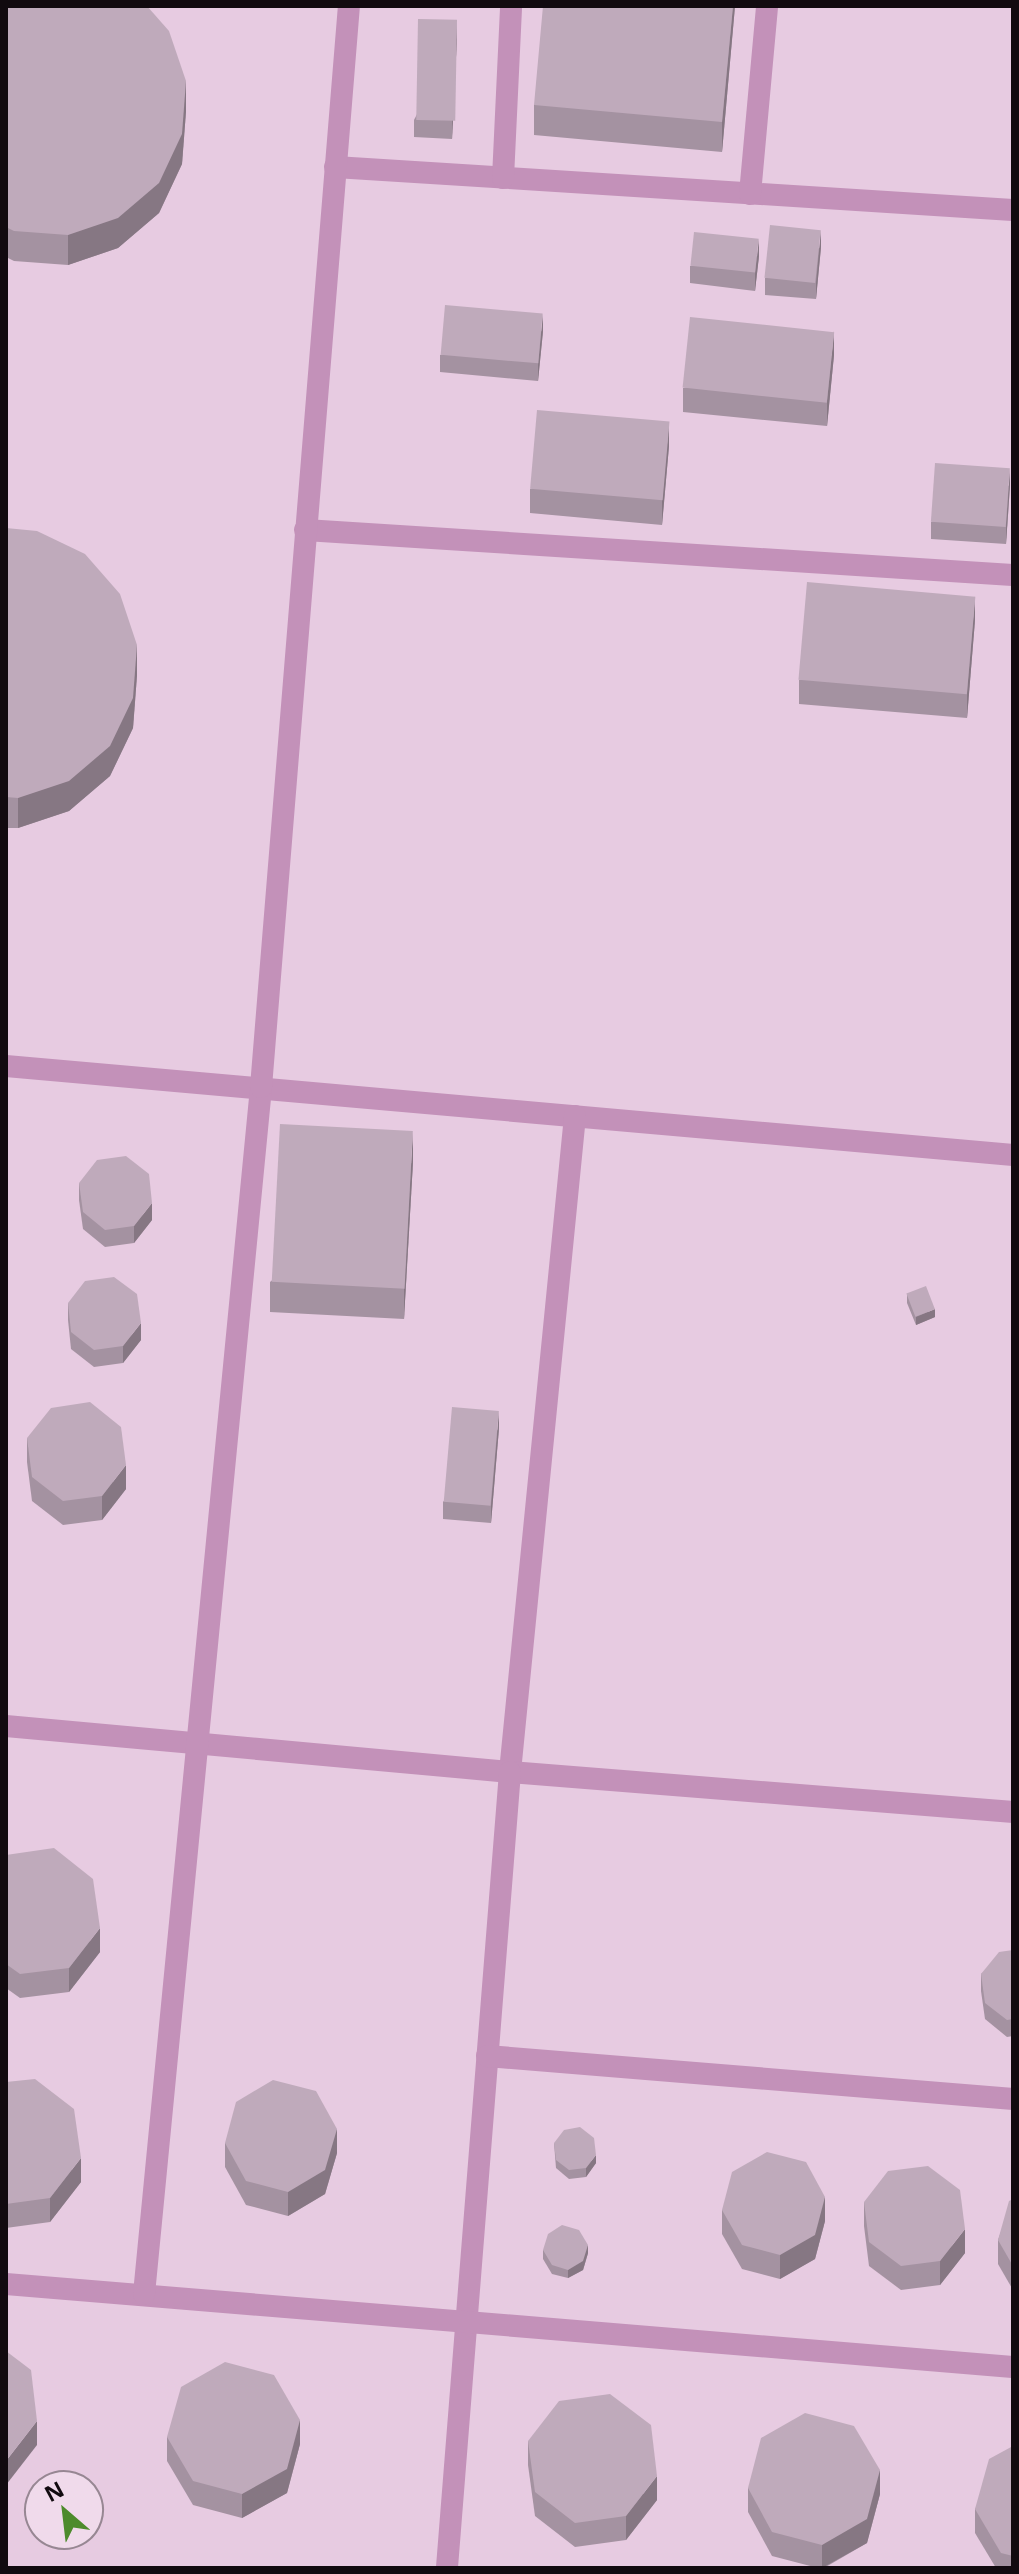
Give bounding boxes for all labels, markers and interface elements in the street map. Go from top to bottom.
north arrow [24,2470,104,2550]
text: N [39,2473,69,2508]

